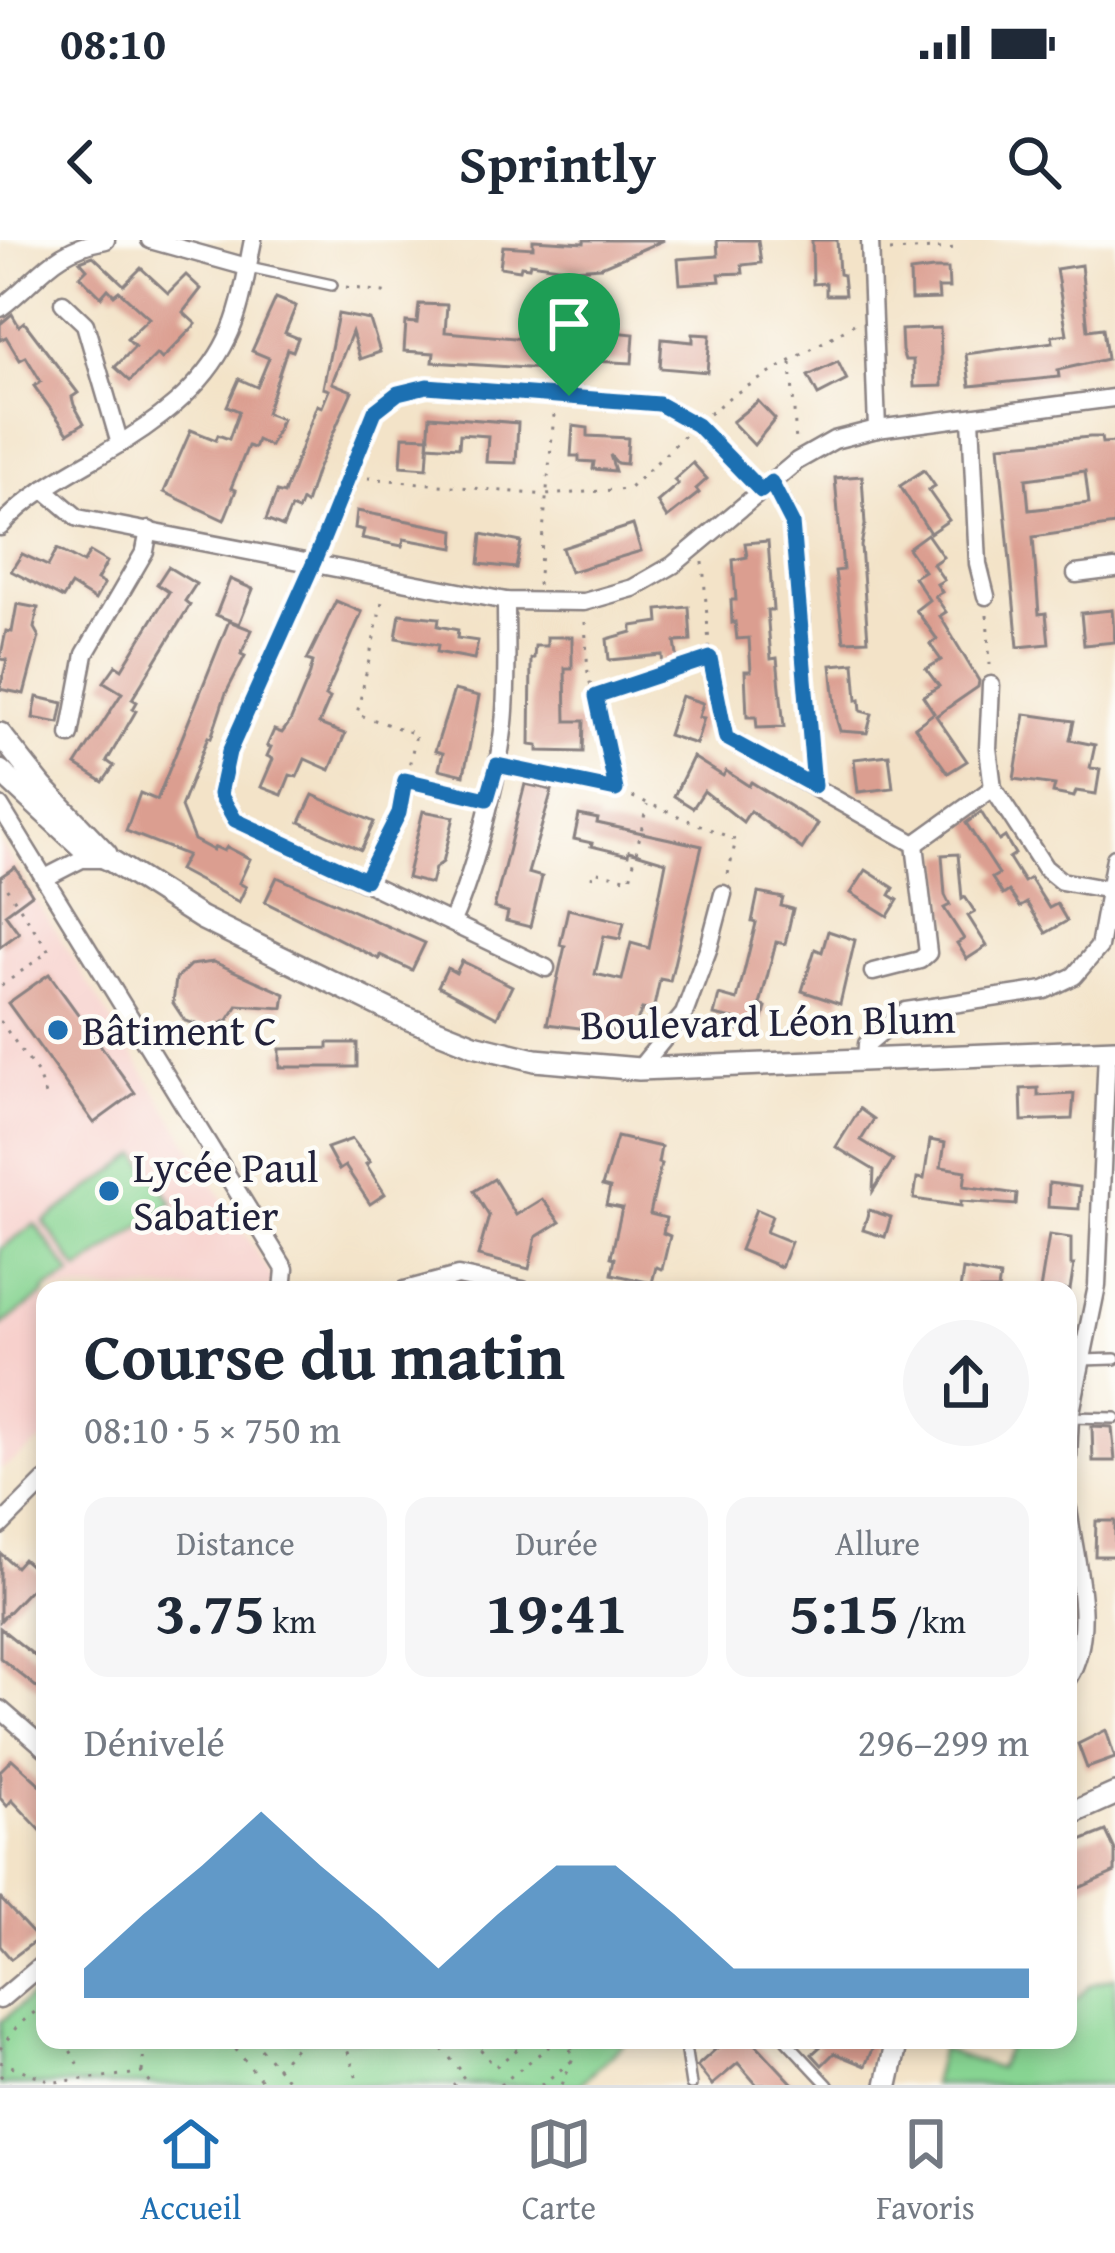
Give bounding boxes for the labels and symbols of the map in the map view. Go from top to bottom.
pin [518,273,620,396]
street label: Boulevard Léon Blum [580,987,956,1054]
place label: Bâtiment C [82,999,277,1060]
marker: Bâtiment C [45,1017,71,1043]
place label: Lycée Paul Sabatier [133,1136,319,1245]
marker: Lycée Paul Sabatier [96,1178,122,1204]

